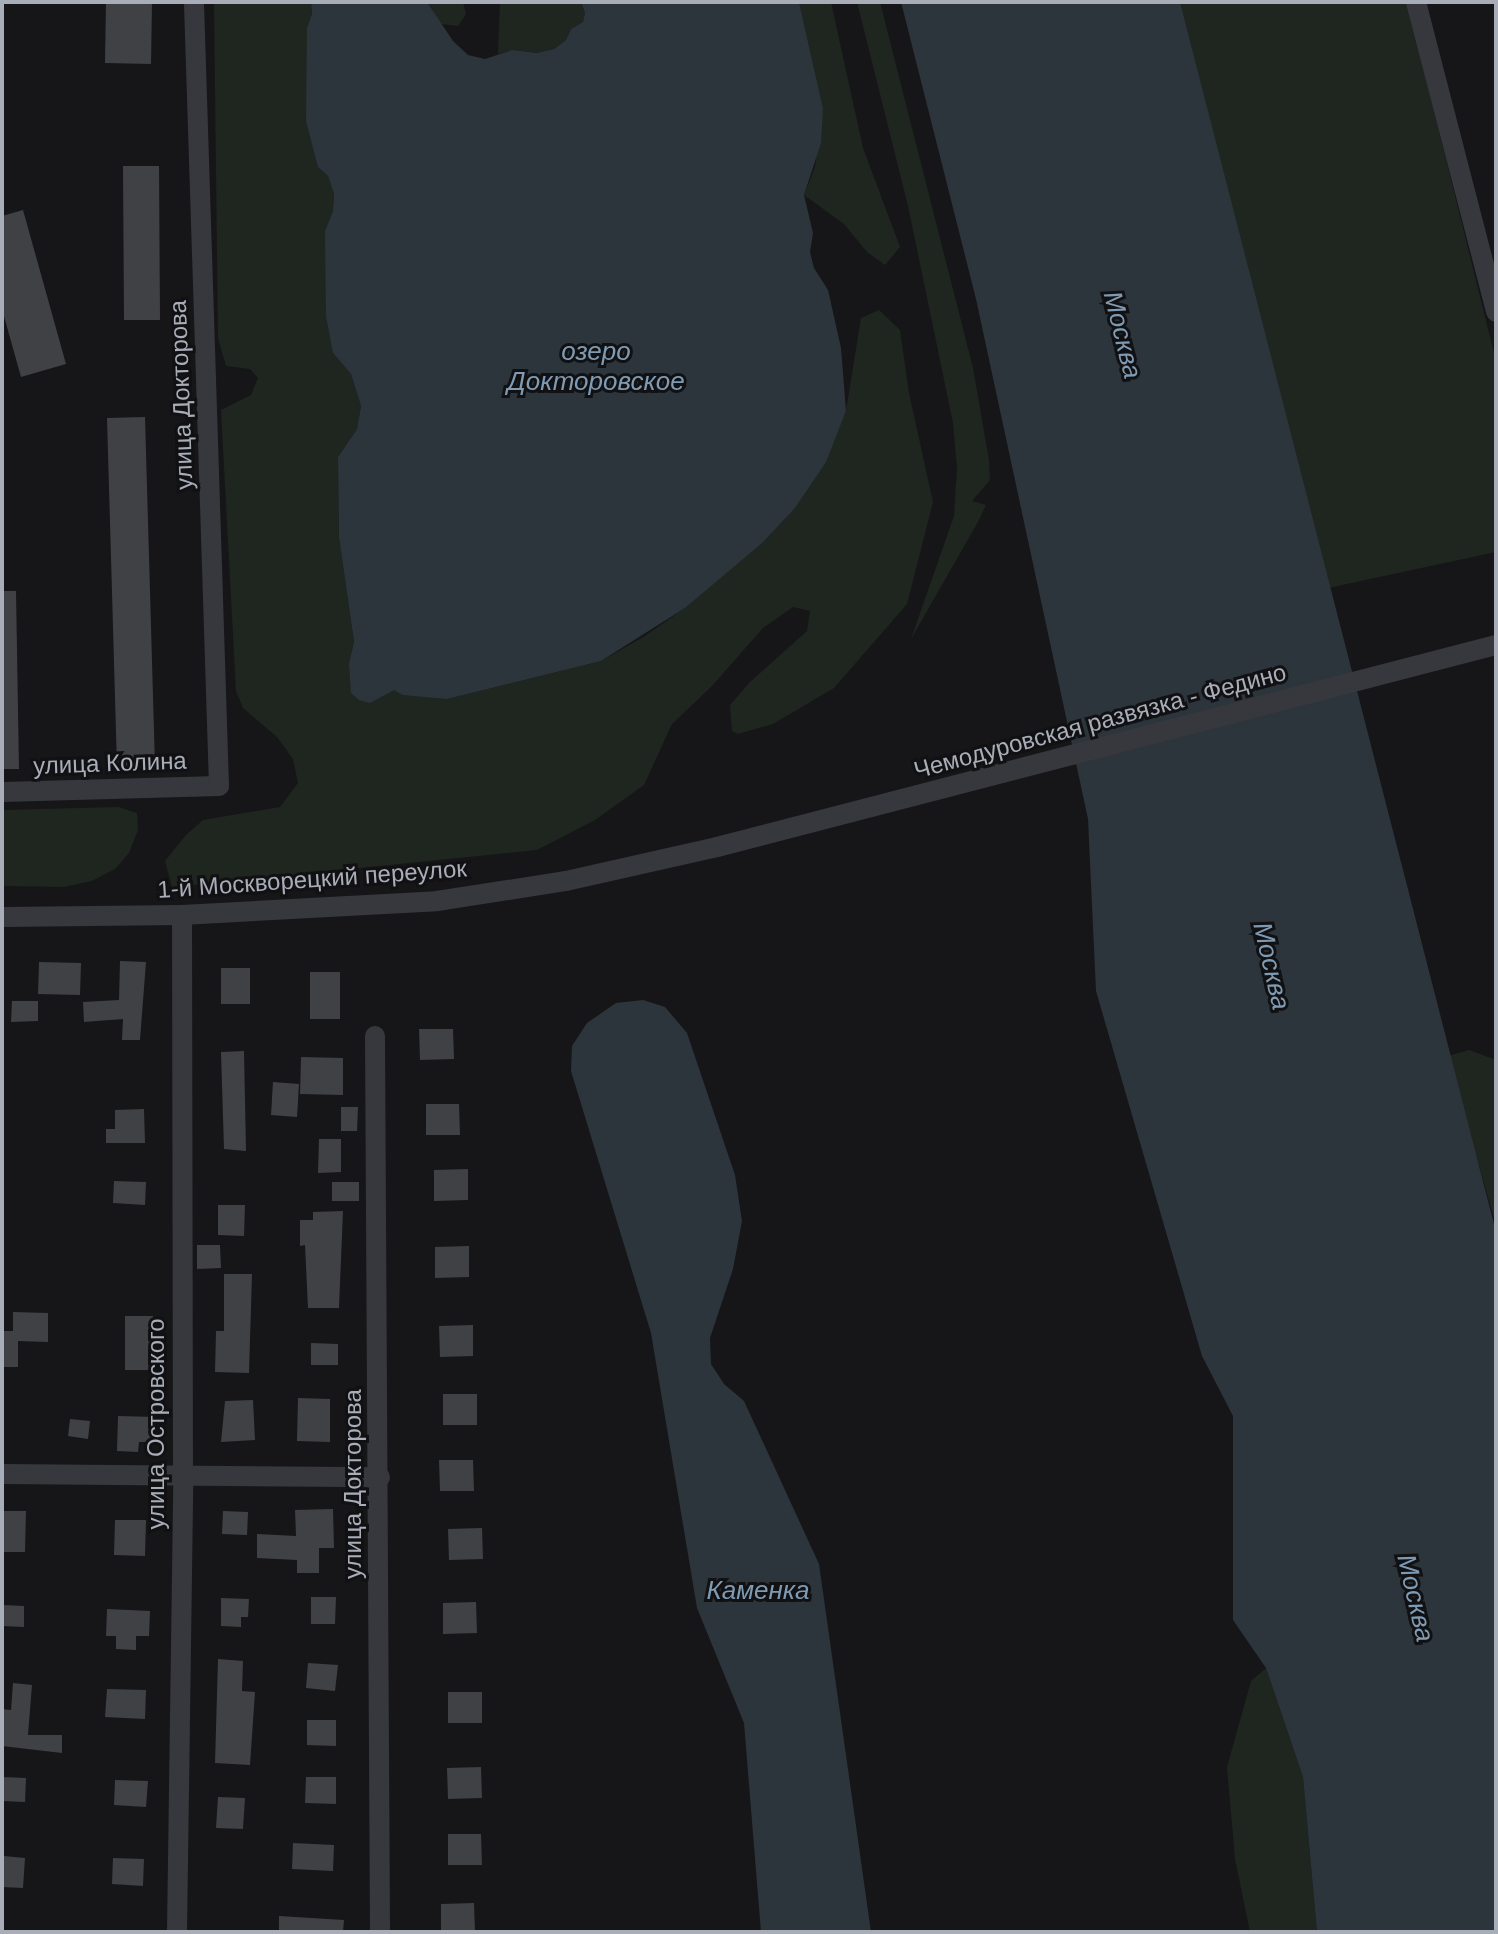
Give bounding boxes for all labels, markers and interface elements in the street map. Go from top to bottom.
water label: Москва [1096,288,1148,382]
street label: улица Докторова [163,300,199,490]
water label: озеро Докторовское [507,336,685,398]
street label: Чемодуровская развязка - Федино [911,657,1289,785]
street label: улица Колина [33,746,187,780]
street label: 1-й Москворецкий переулок [156,854,468,904]
water label: Москва [1246,919,1296,1013]
street label: улица Островского [142,1318,170,1530]
street label: улица Докторова [339,1389,367,1579]
water label: Москва [1390,1551,1440,1645]
water label: Каменка [706,1575,810,1607]

